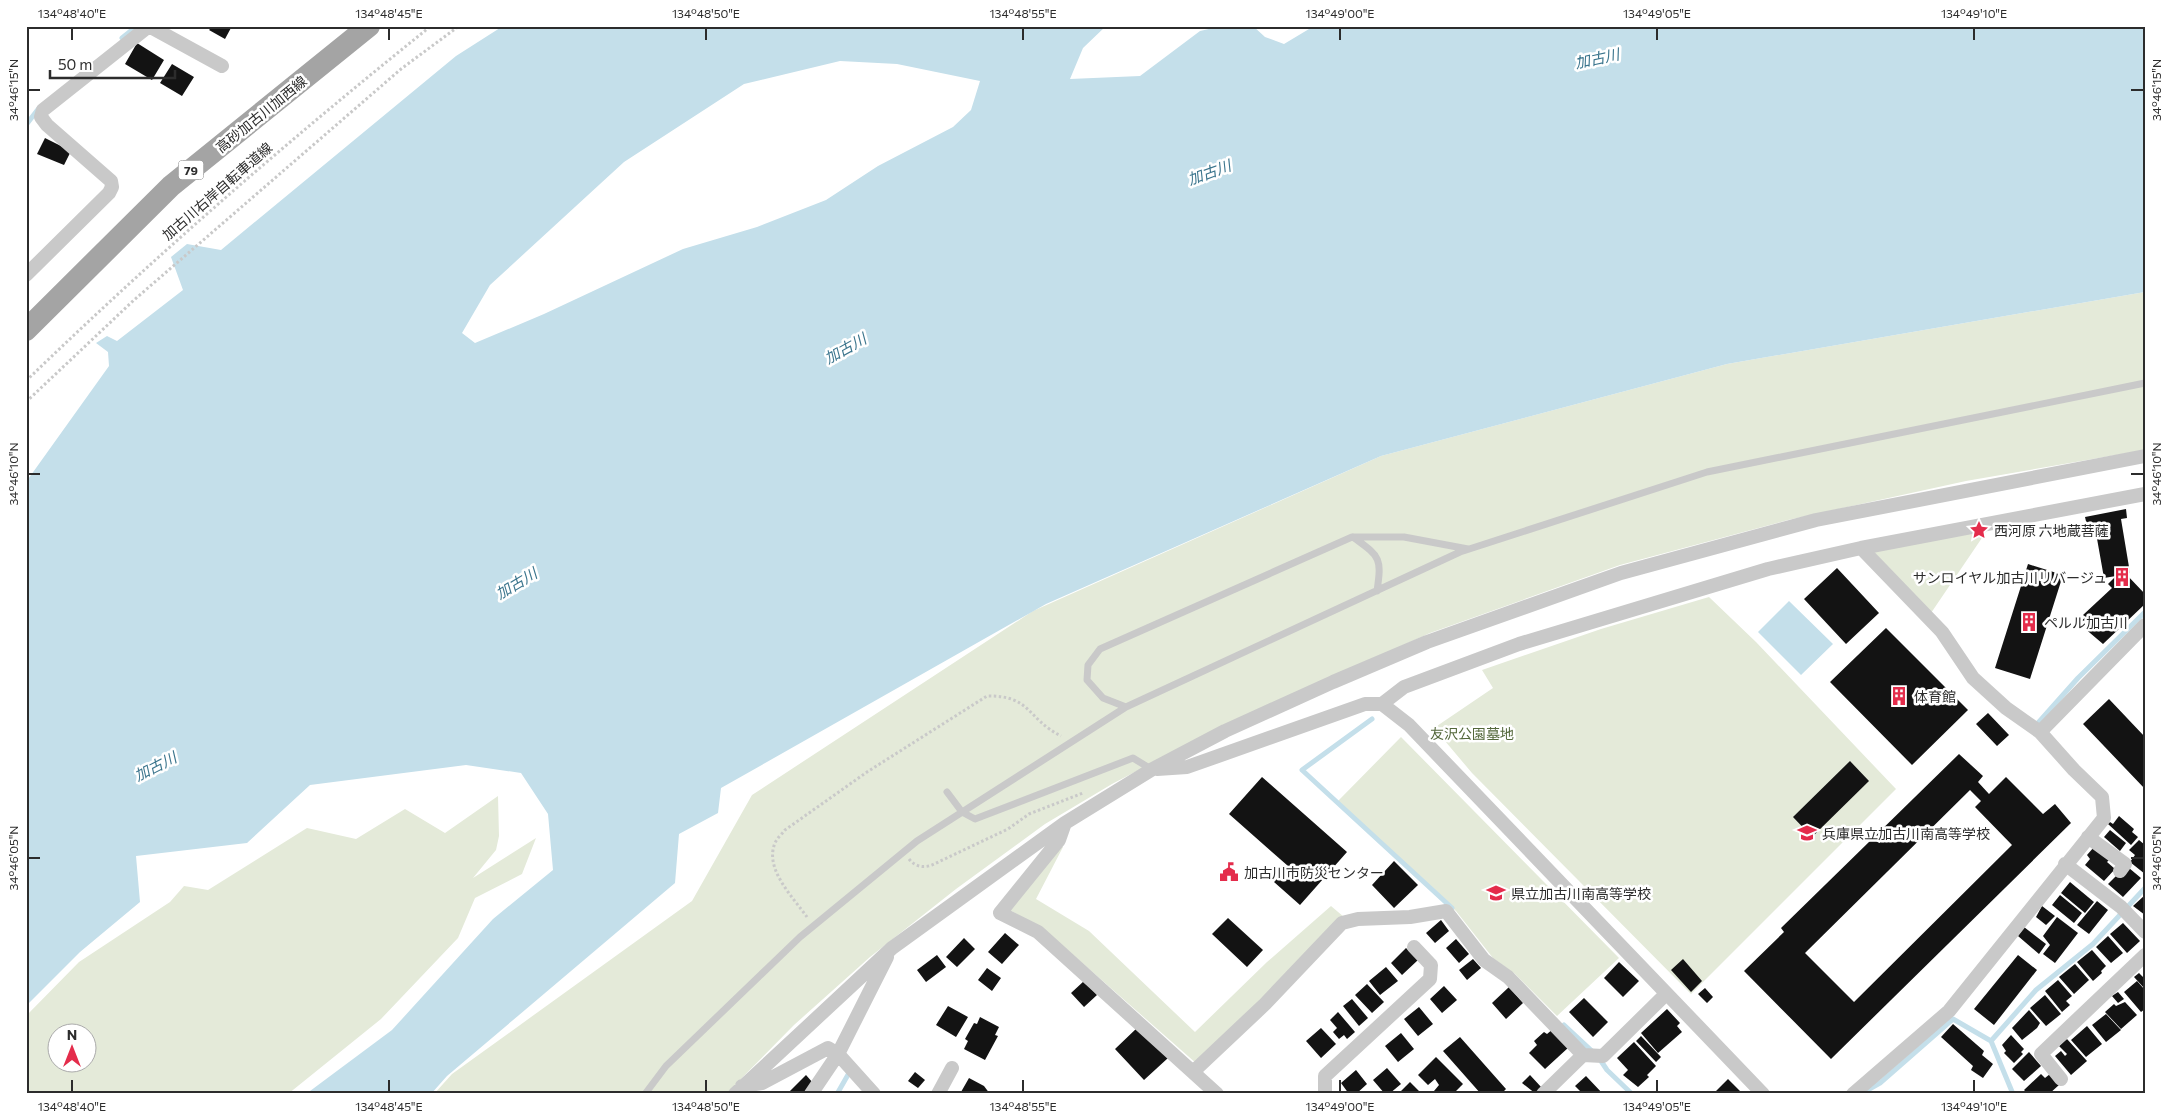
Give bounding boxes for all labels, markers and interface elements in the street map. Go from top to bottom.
text: 134°48'40"E [38,6,106,20]
text: 134°48'45"E [355,6,423,20]
text: 134°48'50"E [672,6,740,20]
text: 134°48'55"E [989,6,1057,20]
text: 134°49'00"E [1306,6,1374,20]
text: 134°49'05"E [1623,6,1691,20]
text: 134°49'10"E [1941,6,2007,20]
water label: 加古川 [1573,44,1623,71]
scale bar [50,48,175,80]
text: 50 m [58,55,92,73]
text: 34°46'15"N [6,59,20,121]
text: 34°46'15"N [2149,59,2163,121]
street label: 高砂加古川加西線 [212,72,310,156]
street label: 加古川右岸自転車道線 [159,139,275,243]
water label: 加古川 [1185,155,1235,188]
road number: 79 [178,160,204,180]
water label: 加古川 [821,328,871,367]
text: 34°46'10"N [6,442,20,506]
text: 34°46'10"N [2149,442,2163,506]
place icon: 西河原 六地蔵菩薩 [1968,519,1990,541]
place label: 西河原 六地蔵菩薩 [1994,522,2109,539]
water label: 加古川 [492,563,542,602]
building icon: サンロイヤル加古川リバージュ [2111,566,2133,588]
place label: サンロイヤル加古川リバージュ [1913,569,2107,586]
building icon: ペルル加古川 [2018,611,2040,633]
place label: ペルル加古川 [2044,614,2128,631]
building icon: 体育館 [1888,685,1910,707]
place label: 体育館 [1914,688,1956,705]
park label: 友沢公園墓地 [1430,725,1514,742]
water label: 加古川 [131,747,181,784]
school or university icon: 兵庫県立加古川南高等学校 [1796,822,1818,844]
place label: 兵庫県立加古川南高等学校 [1822,825,1990,842]
text: 34°46'05"N [6,826,20,890]
text: 34°46'05"N [2149,826,2163,890]
public building icon: 加古川市防災センター [1218,861,1240,883]
place label: 加古川市防災センター [1244,864,1384,881]
school or university icon: 県立加古川南高等学校 [1485,882,1507,904]
place label: 県立加古川南高等学校 [1511,885,1651,902]
north arrow [48,1022,98,1072]
text: N [67,1026,77,1043]
text: 134°48'40"E [38,1099,106,1113]
text: 134°48'45"E [355,1099,423,1113]
text: 134°48'50"E [672,1099,740,1113]
text: 134°48'55"E [989,1099,1057,1113]
text: 134°49'00"E [1306,1099,1374,1113]
text: 134°49'05"E [1623,1099,1691,1113]
text: 134°49'10"E [1941,1099,2007,1113]

